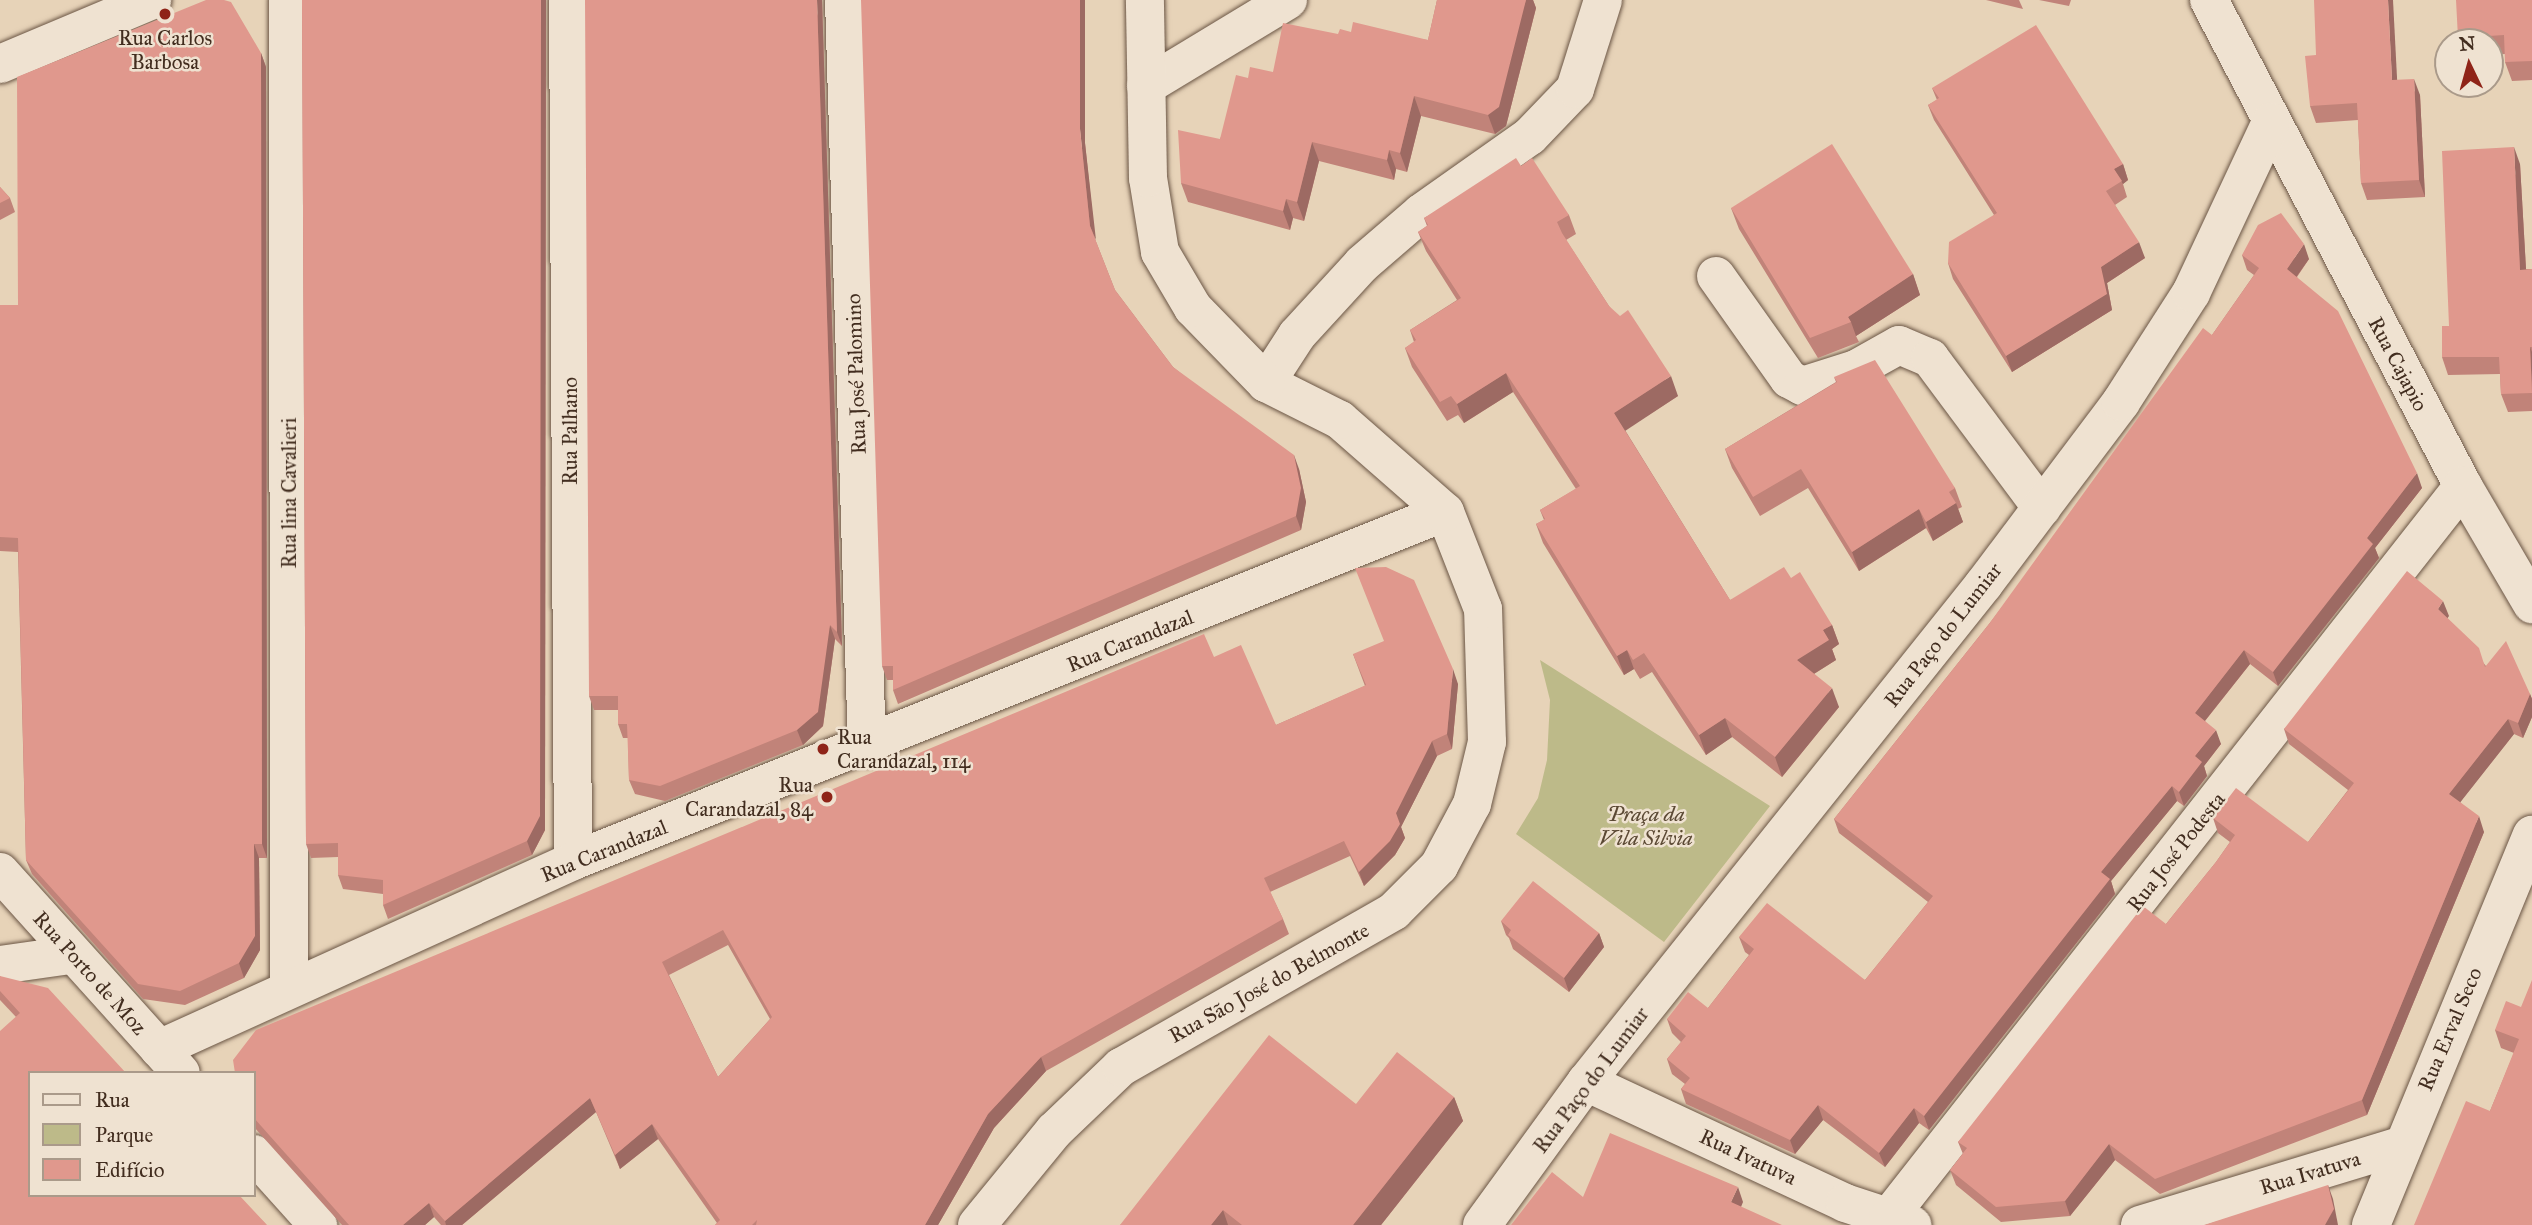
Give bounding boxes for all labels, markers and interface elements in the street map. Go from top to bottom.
marker: Rua Carlos Barbosa [157,6,173,22]
place label: Rua Carlos Barbosa [118,25,212,75]
north arrow [2434,28,2504,98]
text: N [2458,31,2476,56]
street label: Rua José Palomino [841,293,871,455]
street label: Rua Cajapio [2363,312,2433,416]
street label: Rua Palhano [557,377,583,485]
street label: Rua lina Cavalieri [276,417,302,569]
street label: Rua Paço do Lumiar [1879,558,2007,712]
street label: Rua Carandazal [1063,604,1197,678]
place label: Rua Carandazal, 114 [837,724,970,774]
marker: Rua Carandazal, 114 [815,741,831,757]
place label: Rua Carandazal, 84 [685,772,813,822]
street label: Rua José Podesta [2122,787,2230,917]
marker: Rua Carandazal, 84 [819,789,835,805]
park label: Praça da Vila Silvia [1599,801,1693,851]
street label: Rua Carandazal [537,814,671,888]
street label: Rua Porto de Moz [28,906,152,1040]
street label: Rua São José do Belmonte [1165,917,1373,1049]
street label: Rua Erval Seco [2413,963,2487,1095]
street label: Rua Paço do Lumiar [1528,1002,1654,1158]
legend [28,1071,256,1197]
text: Rua [95,1087,130,1113]
text: Parque [95,1122,153,1148]
street label: Rua Ivatuva [1696,1124,1800,1190]
street label: Rua Ivatuva [2257,1146,2363,1200]
text: Edifício [95,1157,164,1183]

